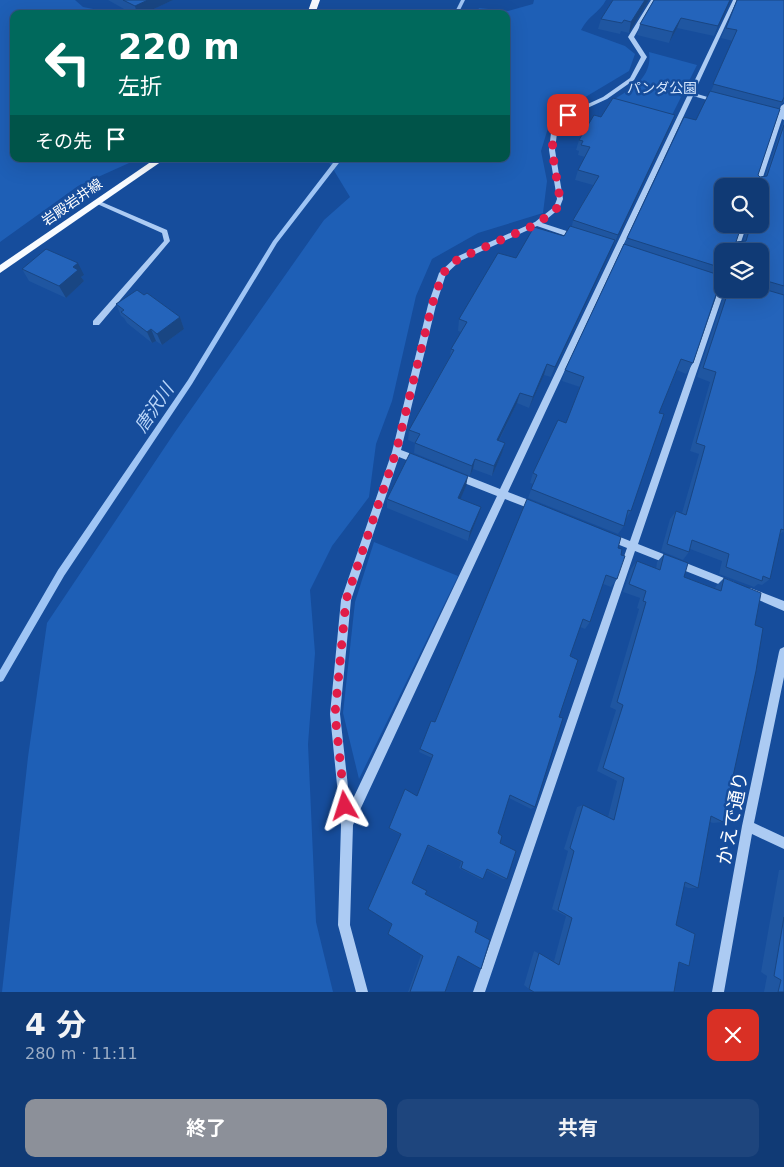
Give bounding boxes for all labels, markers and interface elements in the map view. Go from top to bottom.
text: 220 m [118,27,240,67]
icon: left [35,30,100,95]
text: 左折 [118,74,162,99]
park label: パンダ公園 [627,80,697,96]
pin [547,94,589,136]
icon: arrive [554,101,582,129]
icon: arrive [102,125,130,153]
text: その先 [35,130,92,152]
street label: 岩殿岩井線 [39,175,105,229]
map controls [714,178,769,298]
button: search [714,178,769,233]
button: layers [714,243,769,298]
water label: 唐沢川 [130,378,179,436]
street label: かえで通り [712,770,752,866]
position arrow [318,779,370,831]
text: 4 分 [25,1007,86,1042]
button: close [707,1009,759,1061]
text: 280 m · 11:11 [25,1044,138,1063]
button: 終了 [25,1099,387,1157]
button: 共有 [397,1099,759,1157]

